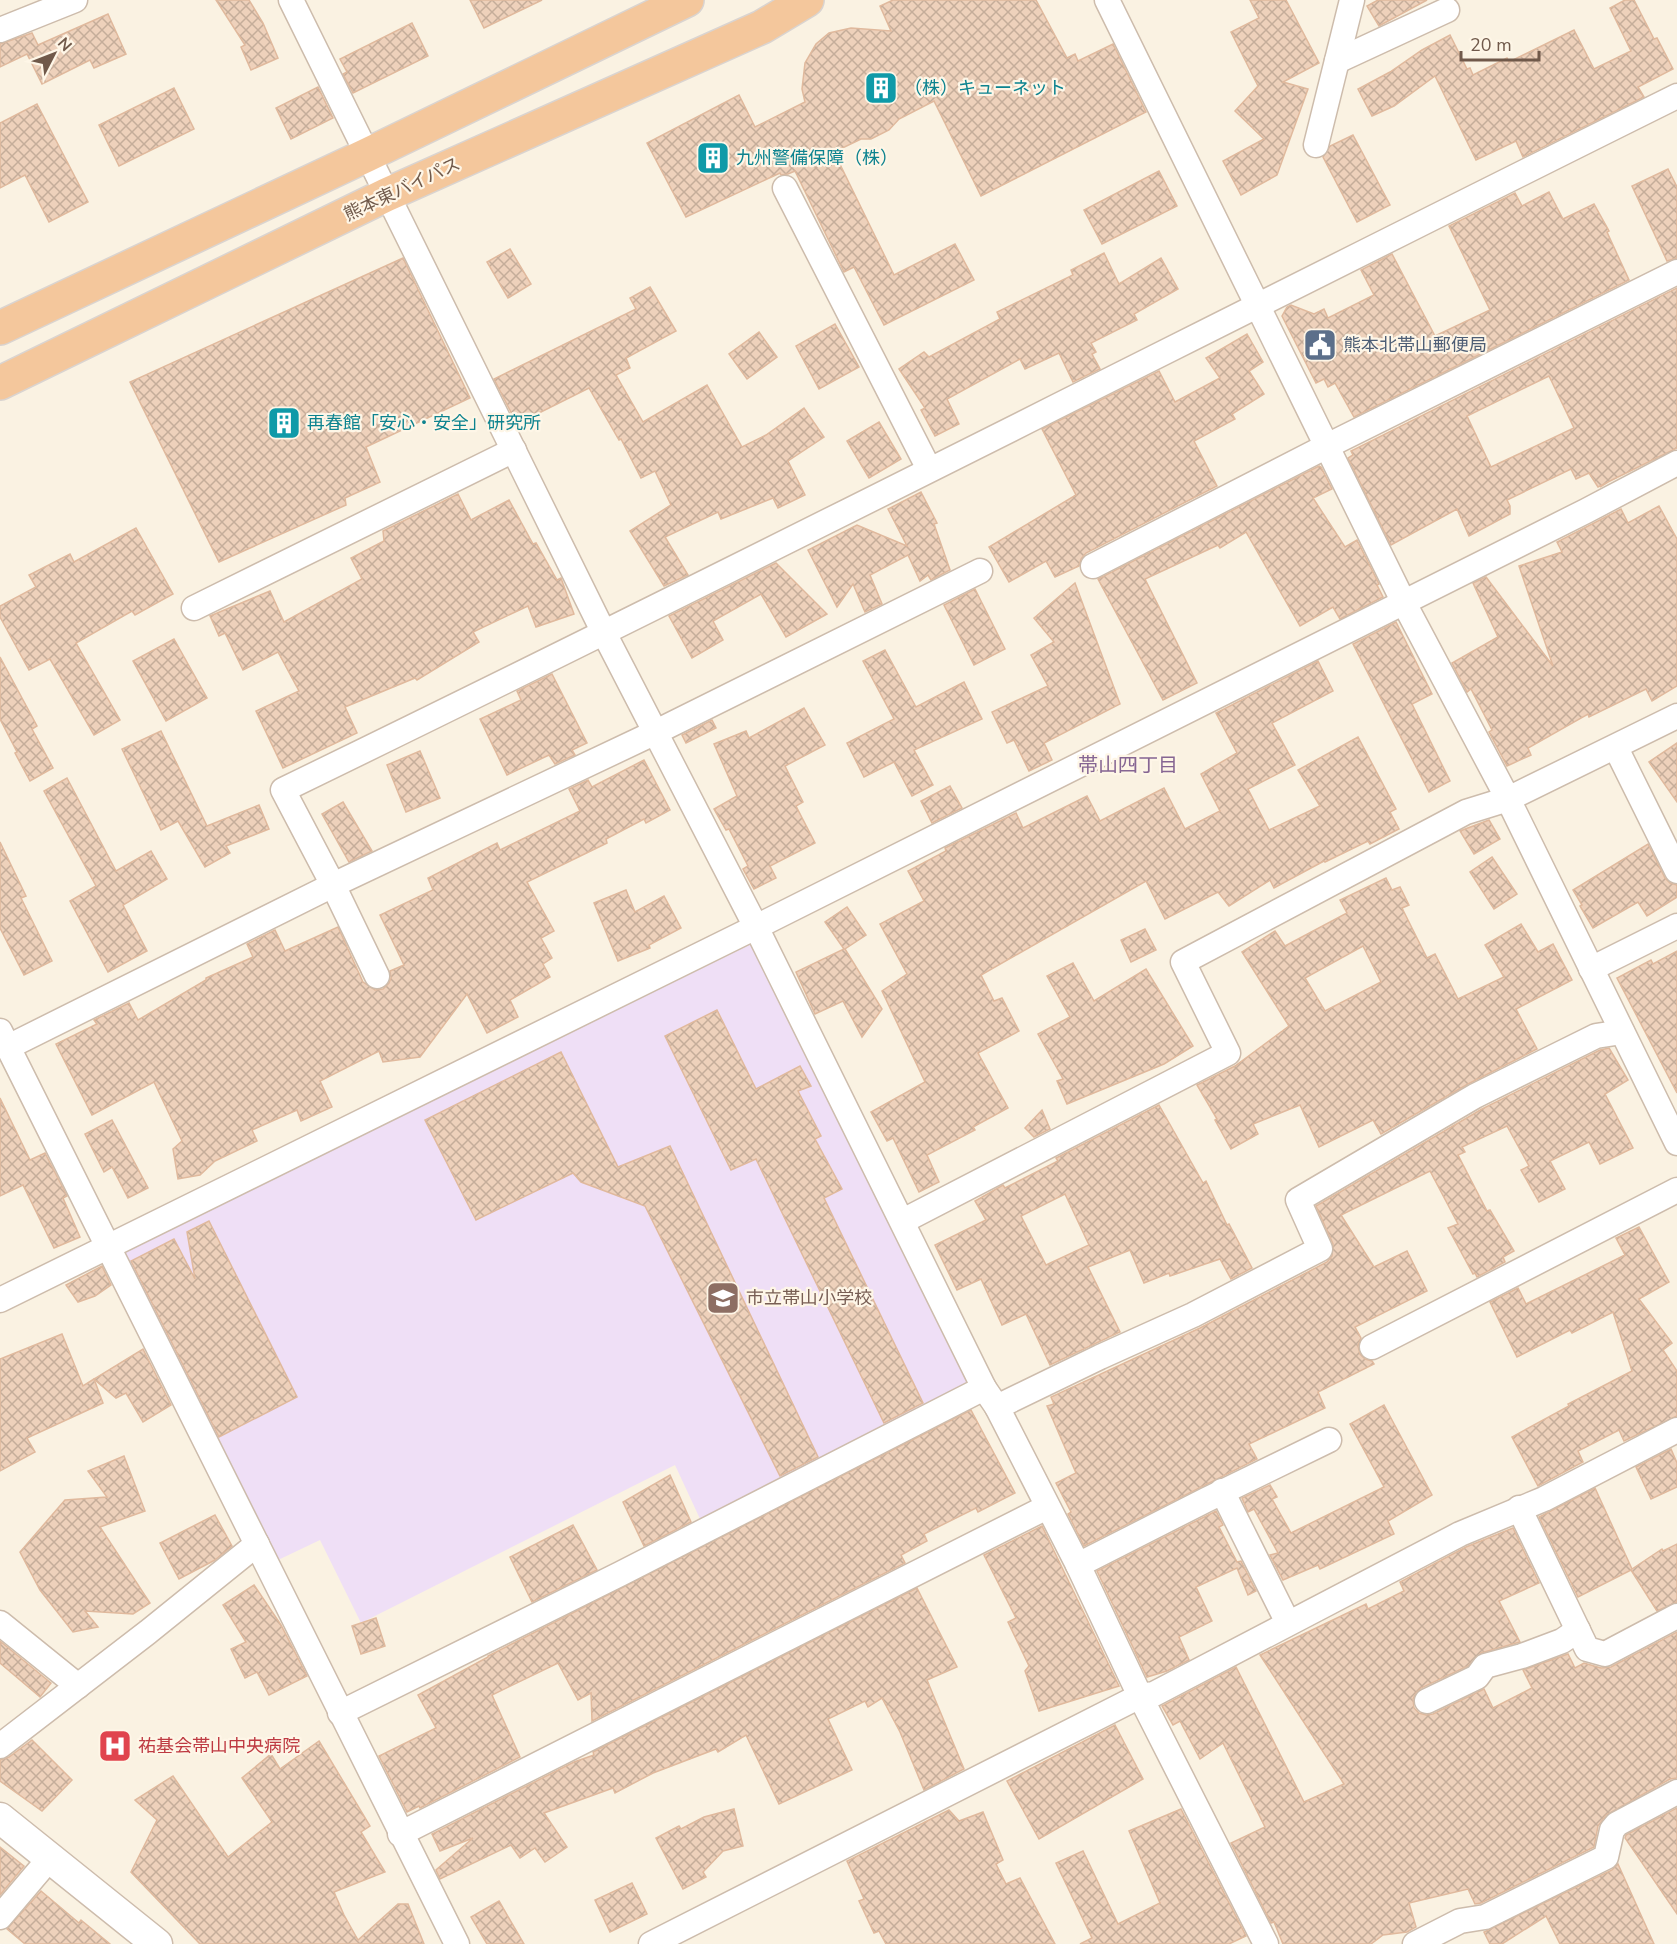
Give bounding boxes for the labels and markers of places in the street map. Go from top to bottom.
building icon: （株）キューネット [863,70,899,106]
place label: （株）キューネット [904,76,1066,100]
building icon: 九州警備保障（株） [695,140,731,176]
place label: 九州警備保障（株） [736,146,898,170]
public building icon: 熊本北帯山郵便局 [1302,327,1338,363]
place label: 熊本北帯山郵便局 [1343,333,1487,357]
building icon: 再春館「安心・安全」研究所 [266,405,302,441]
place label: 再春館「安心・安全」研究所 [307,411,541,435]
school or university icon: 市立帯山小学校 [705,1280,741,1316]
place label: 市立帯山小学校 [746,1286,872,1310]
hospital icon: 祐基会帯山中央病院 [97,1728,133,1764]
place label: 祐基会帯山中央病院 [138,1734,300,1758]

